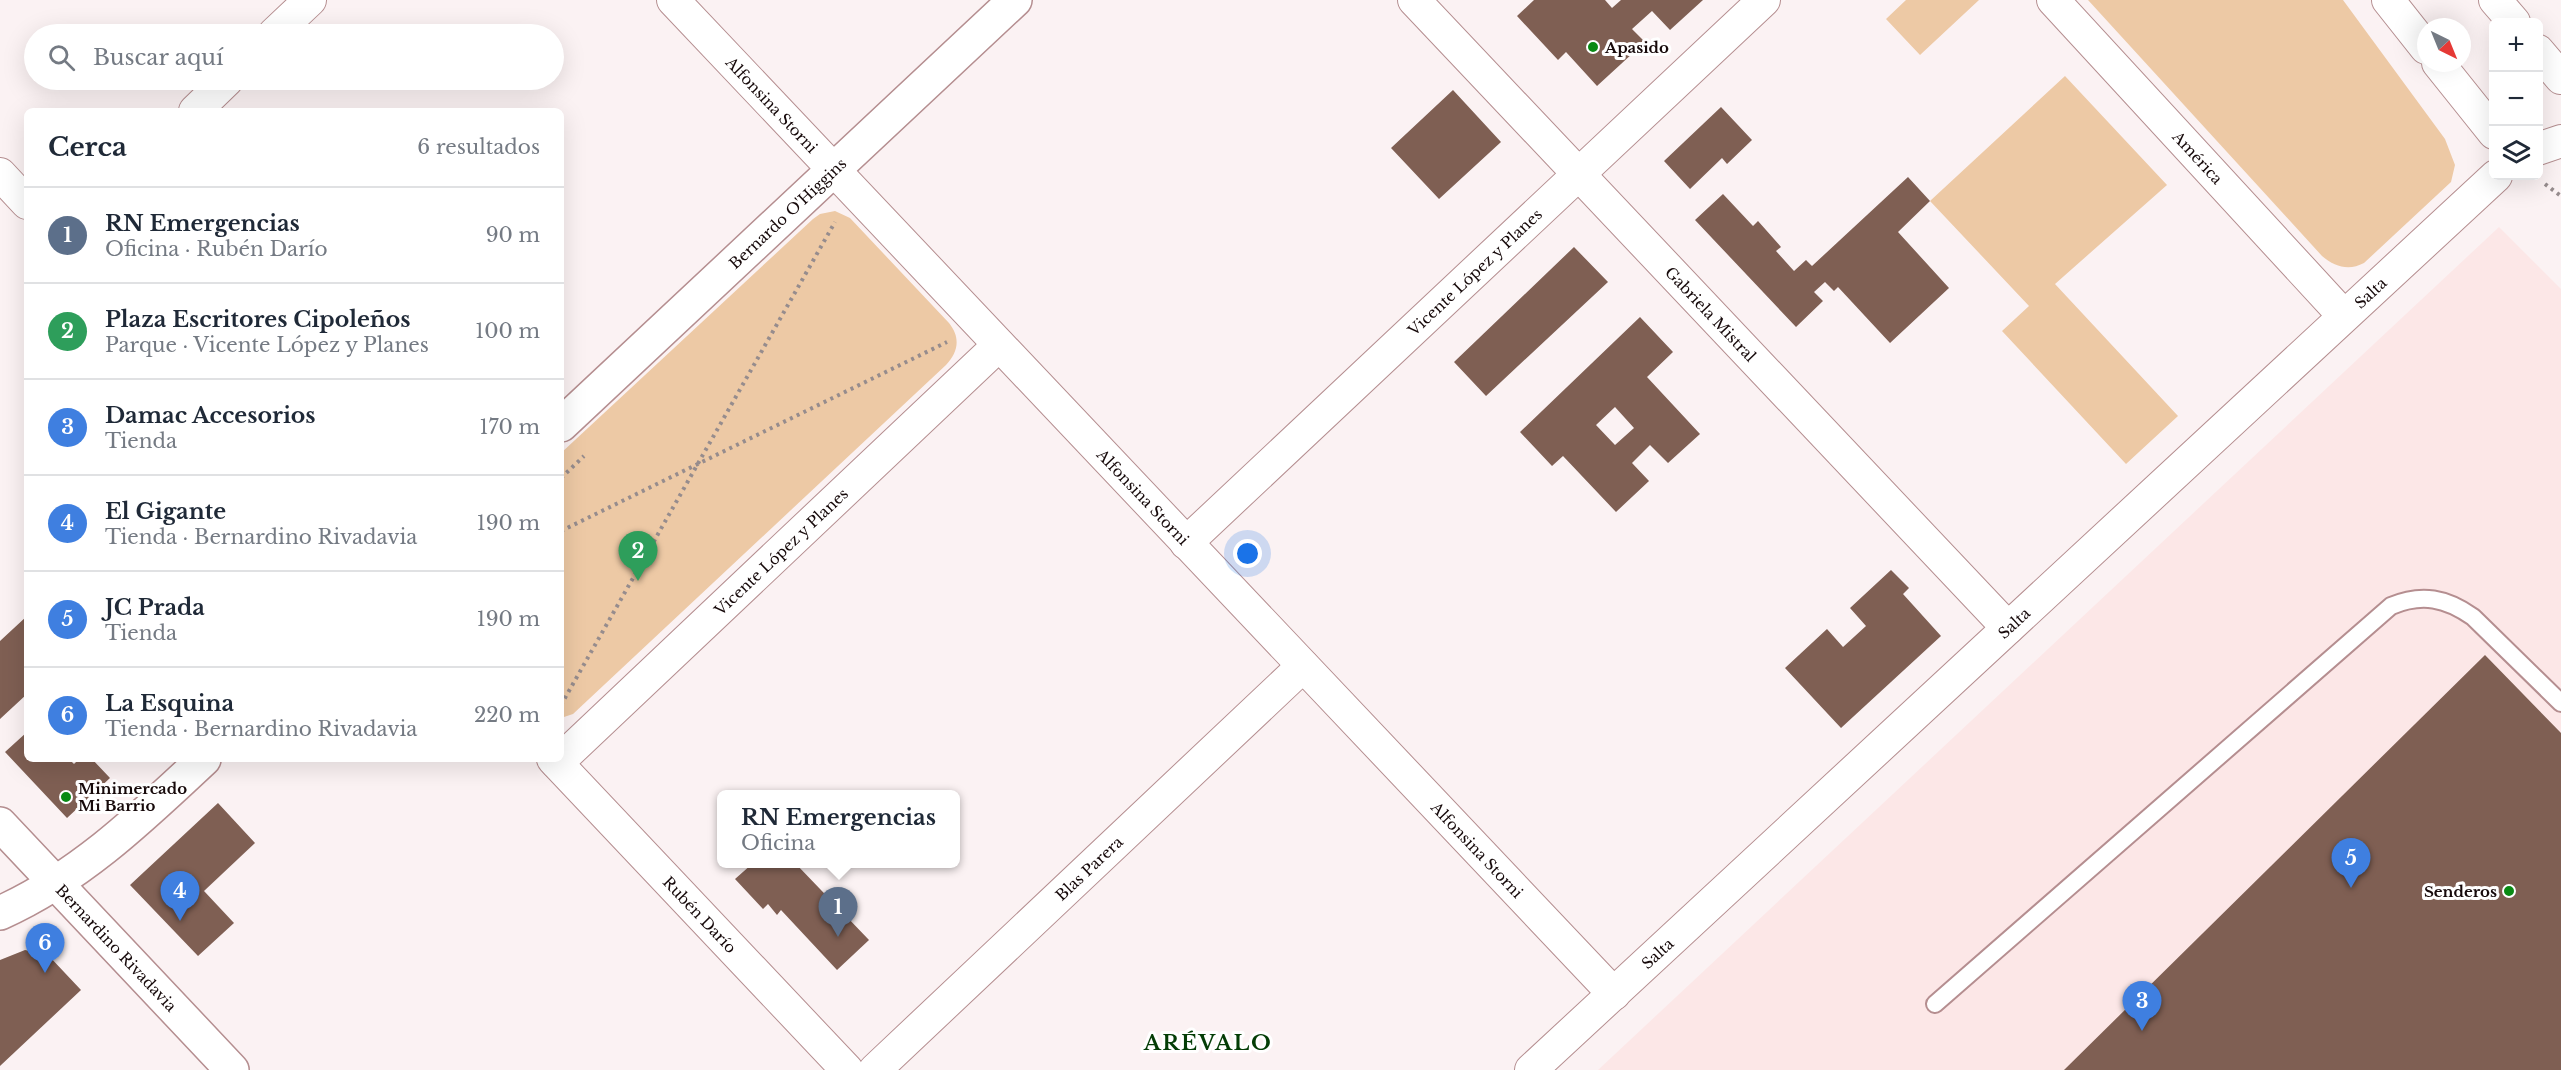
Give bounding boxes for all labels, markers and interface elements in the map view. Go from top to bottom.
north arrow [2417,18,2471,72]
map controls [2489,18,2543,180]
button: + [2489,18,2543,72]
search box [24,24,564,90]
place label: Apasido [1604,38,1669,57]
marker: Apasido [1586,40,1600,54]
icon: search [45,41,78,74]
text: Buscar aquí [93,44,224,71]
street label: Alfonsina Storni [721,52,822,157]
button: − [2489,72,2543,126]
street label: América [2168,126,2227,188]
button: layers [2489,126,2543,180]
text: Cerca [48,131,127,163]
text: 6 resultados [417,135,540,159]
street label: Bernardo O'Higgins [725,154,850,273]
street label: Vicente López y Planes [1403,204,1546,340]
text: RN Emergencias [105,210,300,237]
text: 1 [63,223,72,247]
text: 90 m [486,223,540,247]
text: Oficina · Rubén Darío [105,237,328,261]
street label: Gabriela Mistral [1661,262,1760,365]
street label: Salta [2350,273,2391,312]
text: Plaza Escritores Cipoleños [105,306,411,333]
text: 2 [61,319,74,343]
text: 100 m [475,319,540,343]
text: Parque · Vicente López y Planes [105,333,429,357]
text: Damac Accesorios [105,402,316,429]
text: 3 [61,415,74,439]
text: 170 m [480,415,540,439]
text: Tienda [105,429,177,453]
street label: Alfonsina Storni [1093,444,1193,549]
street label: Vicente López y Planes [709,484,852,620]
text: El Gigante [105,498,226,525]
text: 4 [61,511,74,535]
text: 190 m [477,511,540,535]
text: Tienda · Bernardino Rivadavia [105,525,417,549]
pin: 2 [618,532,658,581]
your location [1233,539,1262,568]
text: JC Prada [105,594,205,621]
street label: Salta [1994,603,2034,642]
text: 5 [62,607,73,631]
text: 190 m [477,607,540,631]
text: Tienda [105,621,177,645]
text: La Esquina [105,690,234,717]
text: 6 [61,703,74,727]
text: 220 m [474,703,540,727]
text: Tienda · Bernardino Rivadavia [105,717,417,741]
place label: Minimercado Mi Barrio [78,779,187,815]
marker: Minimercado Mi Barrio [59,790,73,804]
popup [717,790,960,868]
street label: Alfonsina Storni [1427,797,1527,902]
text: RN Emergencias [741,804,936,831]
text: Oficina [741,831,815,855]
street label: Blas Parera [1051,832,1127,904]
pin: 5 [2332,838,2370,888]
pin: 4 [160,872,200,921]
street label: Rubén Darío [659,872,741,957]
street label: Bernardino Rivadavia [52,880,182,1016]
place label: Senderos [2424,882,2497,901]
marker: Senderos [2502,884,2516,898]
pin: 1 [818,888,858,937]
pin: 6 [26,924,64,973]
street label: Salta [1637,933,1678,973]
pin: 3 [2122,982,2162,1031]
district label: ARÉVALO [1143,1030,1272,1056]

